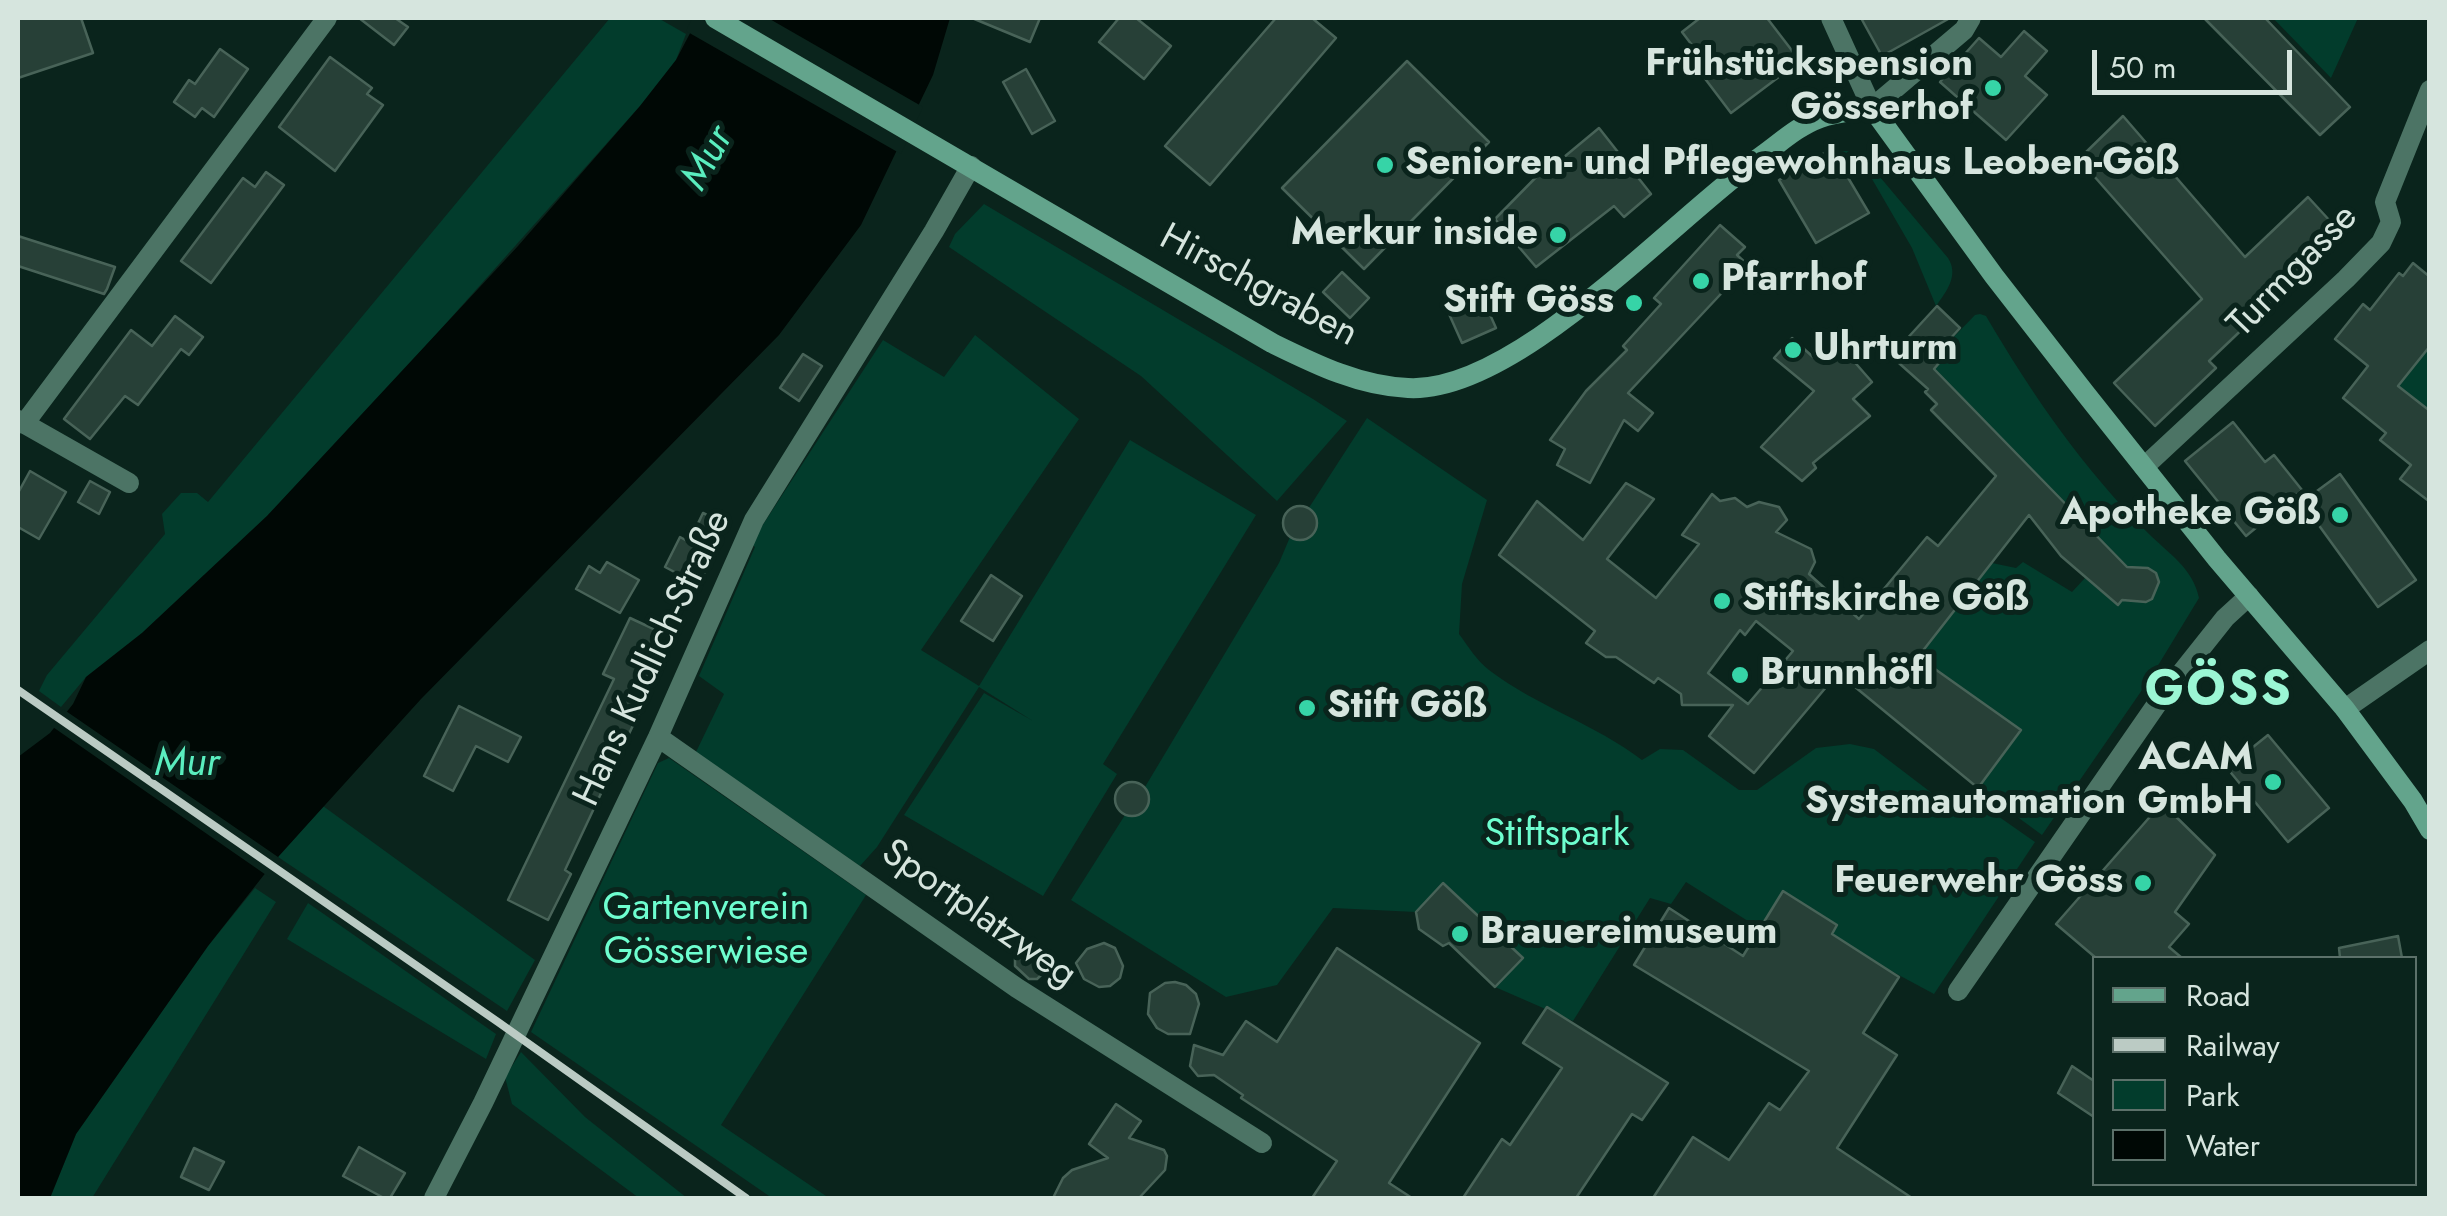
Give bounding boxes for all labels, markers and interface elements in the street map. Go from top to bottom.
scale bar [2097,30,2297,92]
place label: Frühstückspension Gösserhof [1645,43,1973,132]
text: 50 m [2109,46,2176,89]
marker: Frühstückspension Gösserhof [1982,77,2004,99]
water label: Mur [672,119,746,199]
place label: Senioren- und Pflegewohnhaus Leoben-Göß [1405,142,2178,188]
marker: Senioren- und Pflegewohnhaus Leoben-Göß [1374,154,1396,176]
street label: Turmgasse [2219,196,2369,348]
place label: Merkur inside [1291,212,1538,258]
street label: Hirschgraben [1151,216,1365,358]
marker: Merkur inside [1547,224,1569,246]
place label: Pfarrhof [1721,258,1867,304]
marker: Pfarrhof [1690,270,1712,292]
place label: Stift Göss [1443,280,1614,326]
marker: Stift Göss [1623,292,1645,314]
place label: Uhrturm [1813,327,1958,373]
marker: Uhrturm [1782,339,1804,361]
place label: Apotheke Göß [2060,492,2320,538]
street label: Hans Kudlich-Straße [565,504,743,814]
marker: Apotheke Göß [2329,504,2351,526]
place label: Stiftskirche Göß [1742,578,2028,624]
marker: Stiftskirche Göß [1711,590,1733,612]
place label: Brunnhöfl [1760,652,1934,698]
district label: GÖSS [2145,663,2293,721]
marker: Brunnhöfl [1729,664,1751,686]
place label: Stift Göß [1327,685,1486,731]
marker: Stift Göß [1296,697,1318,719]
place label: ACAM Systemautomation GmbH [1805,737,2253,826]
water label: Mur [154,741,220,789]
marker: ACAM Systemautomation GmbH [2262,771,2284,793]
park label: Stiftspark [1485,813,1629,859]
street label: Sportplatzweg [872,831,1084,999]
place label: Feuerwehr Göss [1834,860,2123,906]
marker: Feuerwehr Göss [2132,872,2154,894]
park label: Gartenverein Gösserwiese [603,887,809,976]
place label: Brauereimuseum [1480,911,1777,957]
marker: Brauereimuseum [1449,923,1471,945]
legend [2092,956,2417,1186]
text: Road [2186,974,2251,1017]
text: Railway [2186,1024,2280,1067]
text: Park [2186,1074,2239,1117]
text: Water [2186,1124,2260,1167]

